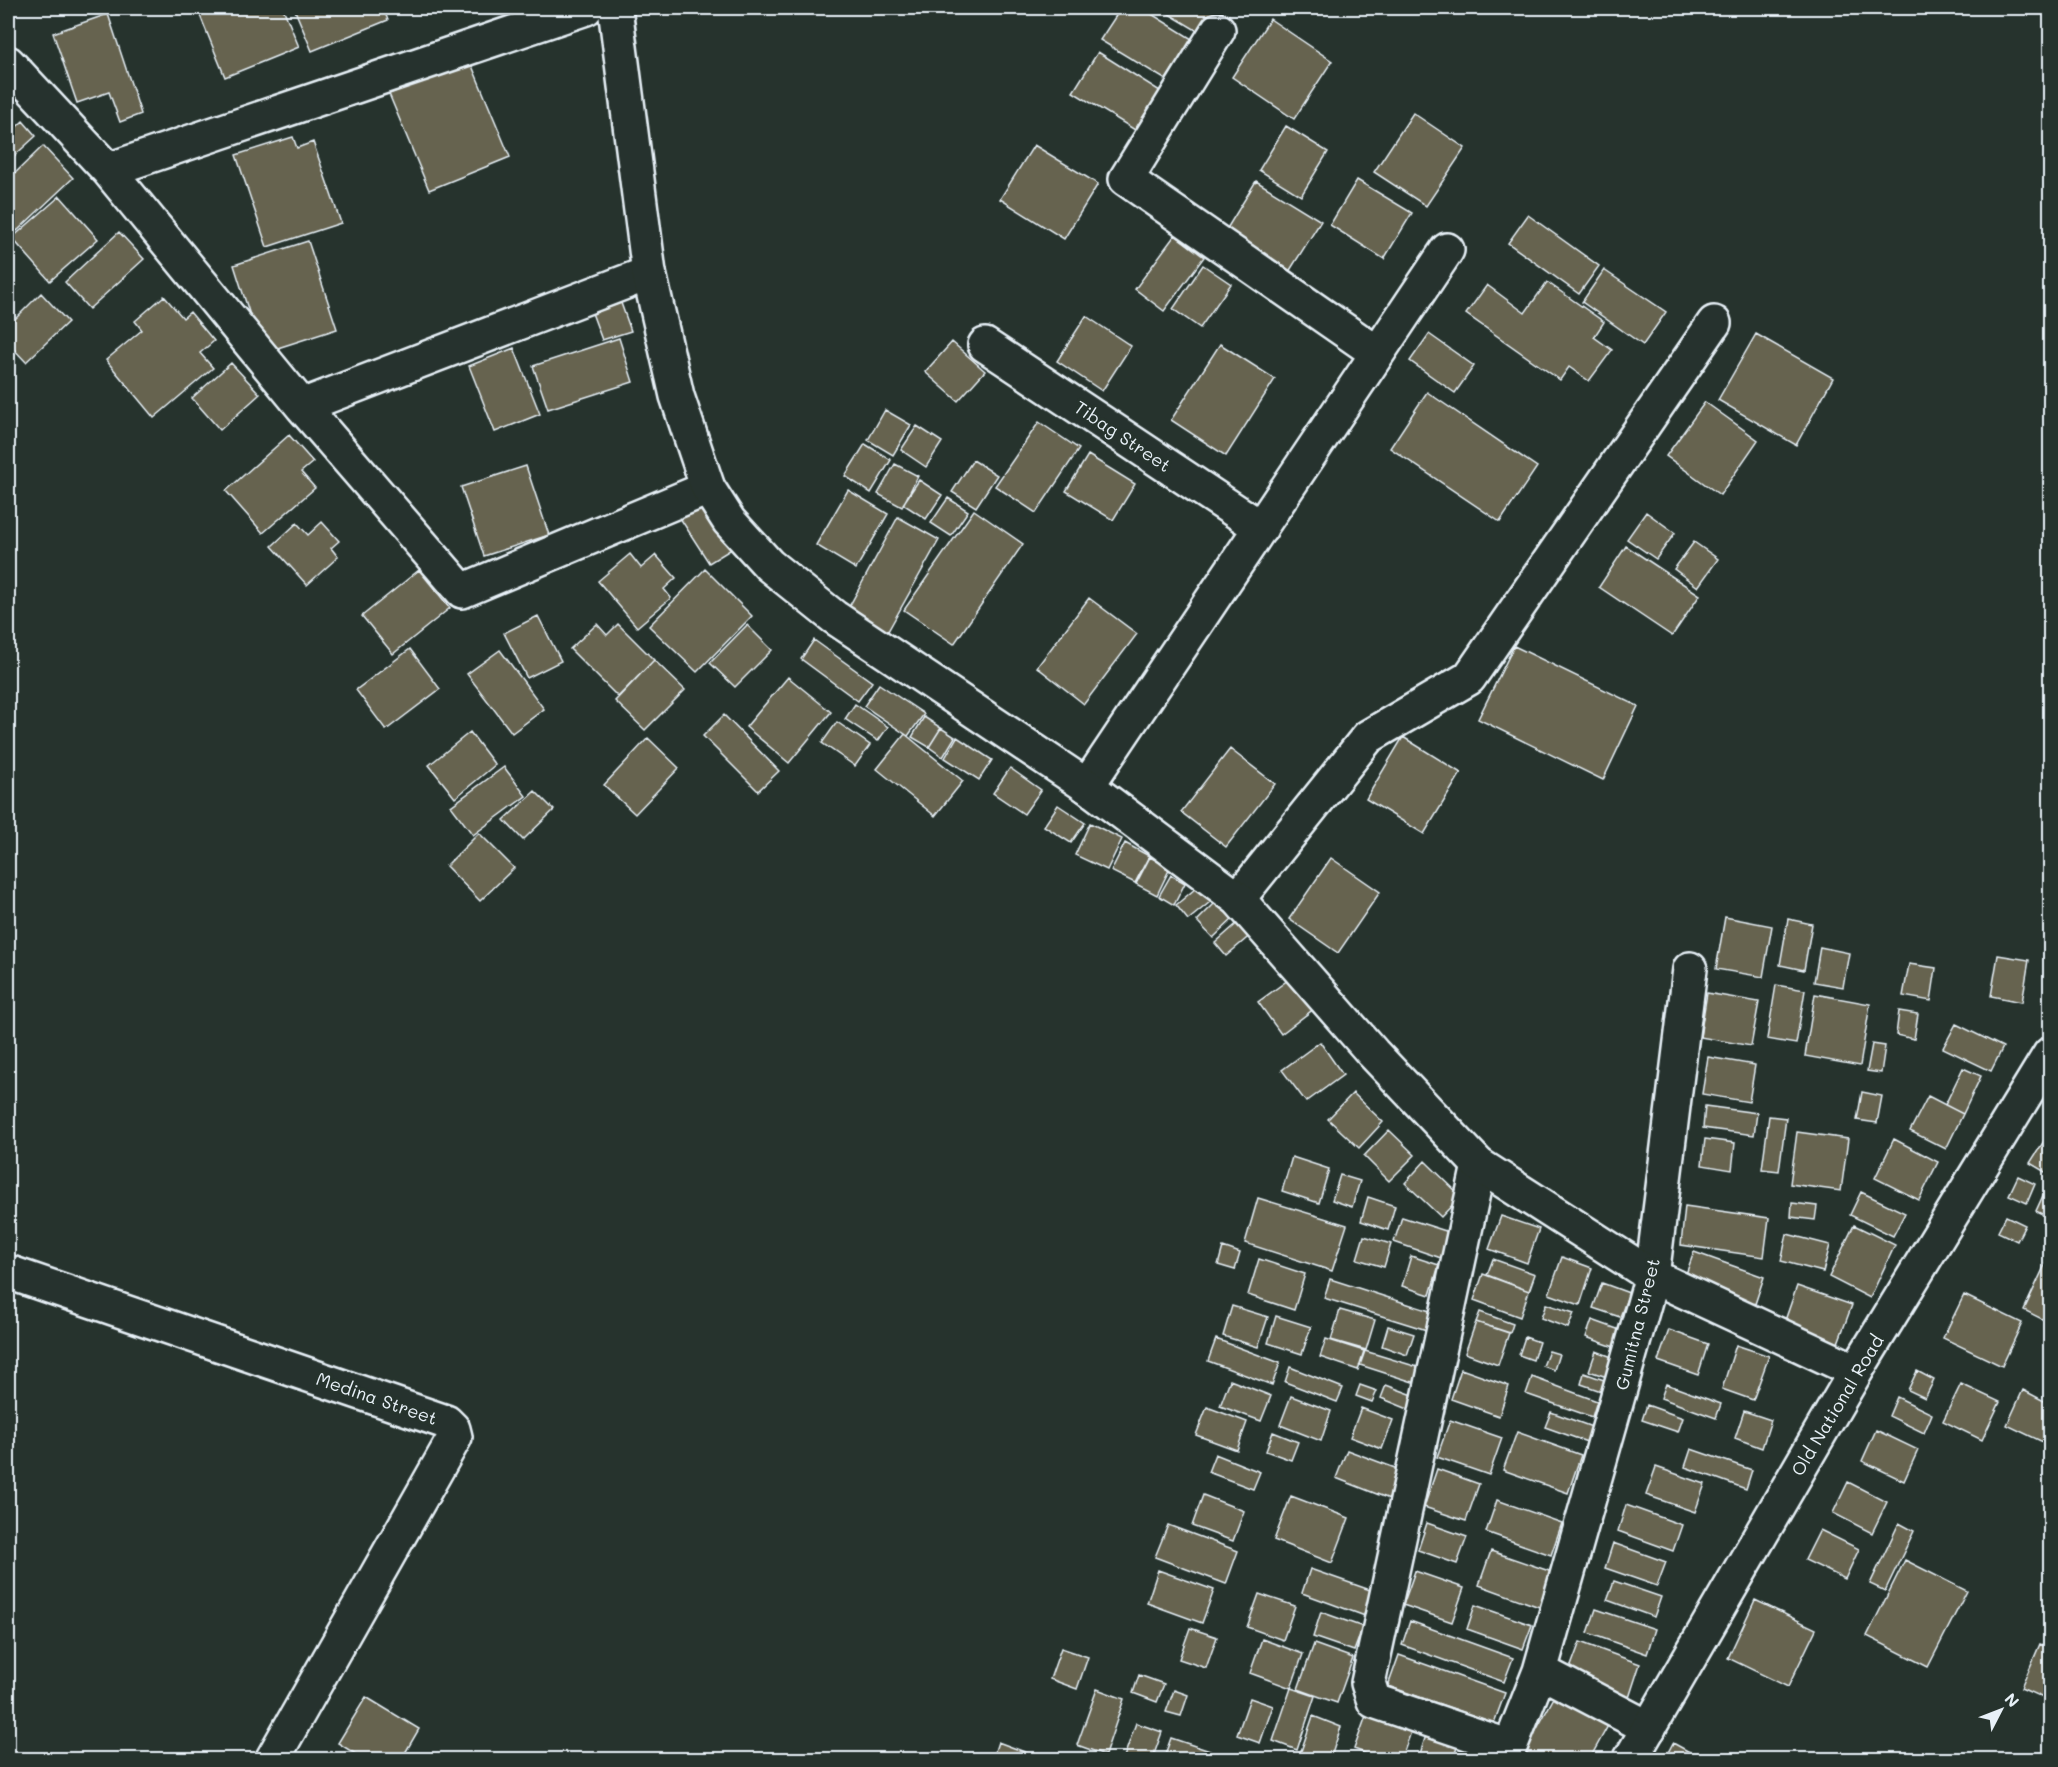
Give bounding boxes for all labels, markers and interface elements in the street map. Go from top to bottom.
street label: Tibag Street [1070,395,1176,477]
street label: Gumitna Street [1609,1256,1665,1392]
street label: Old National Road [1785,1330,1889,1480]
street label: Medina Street [313,1366,441,1430]
north arrow [1971,1680,2031,1740]
text: N [2001,1688,2024,1711]

